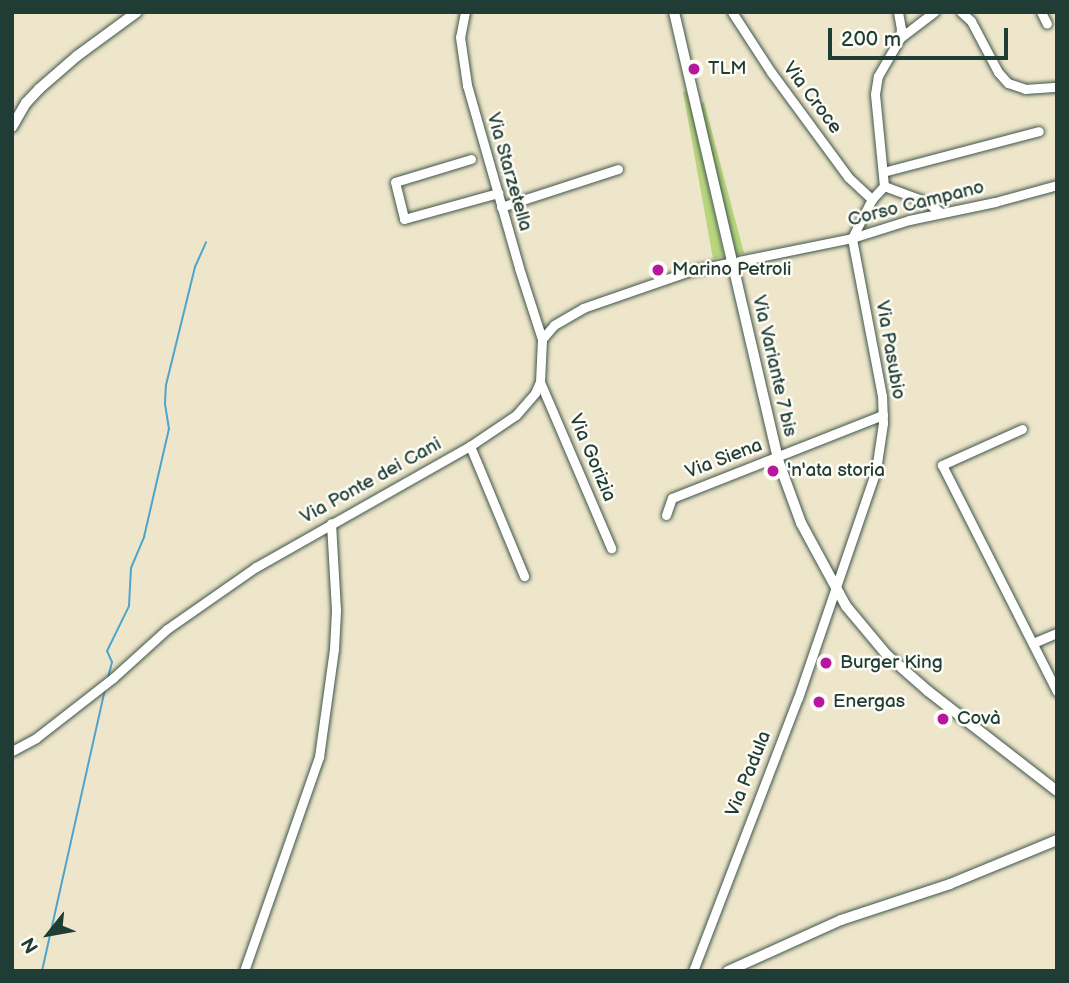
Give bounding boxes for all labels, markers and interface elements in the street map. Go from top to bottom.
scale bar [831,14,1011,58]
text: 200 m [841,27,901,52]
place label: TLM [708,58,747,80]
street label: Via Croce [778,58,846,138]
marker: TLM [686,61,702,77]
street label: Via Starzetella [481,110,537,234]
street label: Corso Campano [845,176,987,232]
place label: Marino Petroli [672,259,791,281]
marker: Marino Petroli [650,262,666,278]
street label: Via Variante 7 bis [746,292,802,440]
street label: Via Pasubio [870,299,910,401]
street label: Via Gorizia [563,411,621,505]
street label: Via Ponte dei Cani [297,433,445,529]
street label: Via Siena [682,434,766,484]
place label: 'n'ata storia [787,460,885,482]
marker: 'n'ata storia [765,463,781,479]
place label: Burger King [840,652,943,674]
marker: Burger King [818,655,834,671]
place label: Energas [833,691,905,713]
marker: Energas [811,694,827,710]
place label: Covà [957,708,1001,730]
marker: Covà [935,711,951,727]
street label: Via Padula [722,728,776,820]
north arrow [14,899,84,969]
text: N [17,933,44,957]

